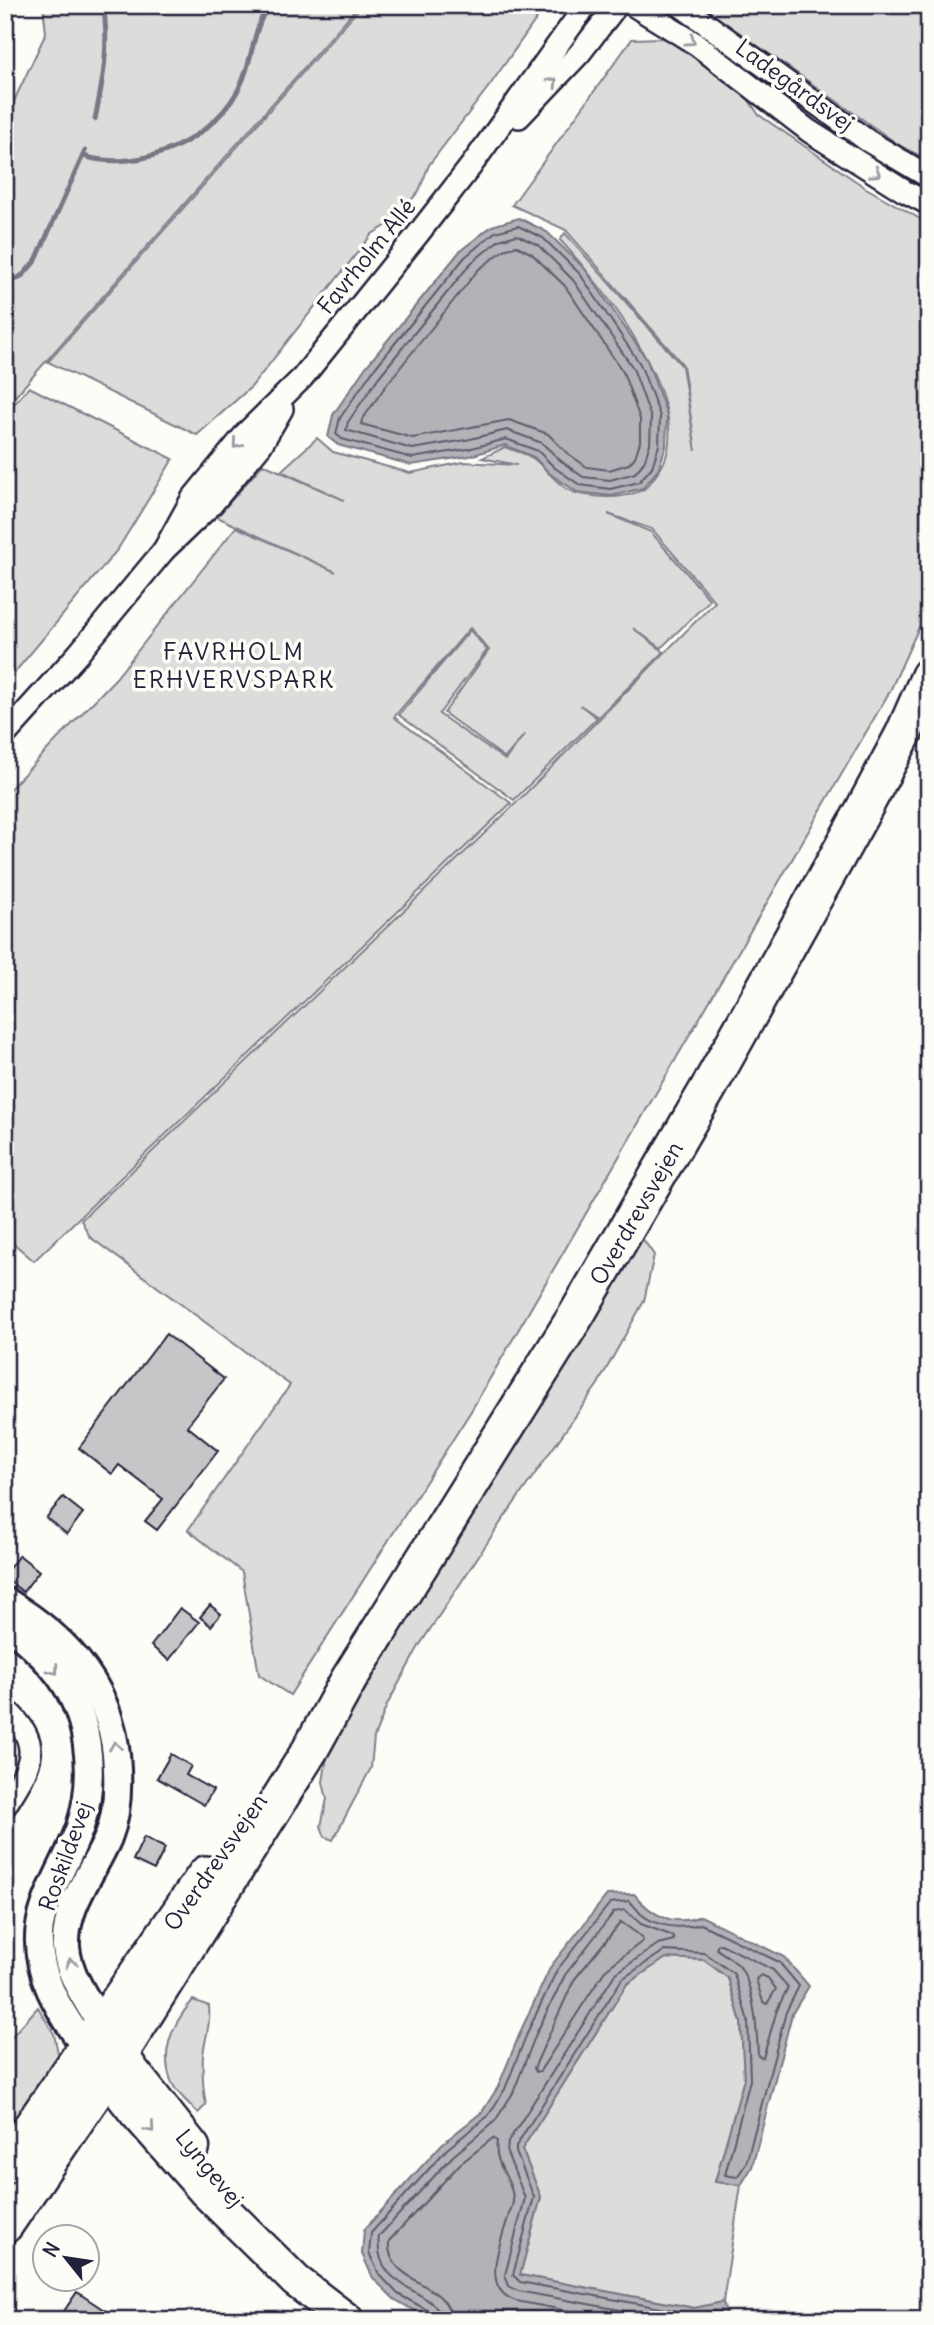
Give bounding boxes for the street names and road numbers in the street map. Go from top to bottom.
street label: Ladegårdsvej [730,32,860,138]
street label: Favrholm Allé [311,192,421,320]
street label: Overdrevsvejen [583,1136,689,1290]
street label: Overdrevsvejen [157,1788,273,1936]
street label: Roskildevej [32,1797,98,1915]
street label: Lyngevej [170,2123,250,2213]

